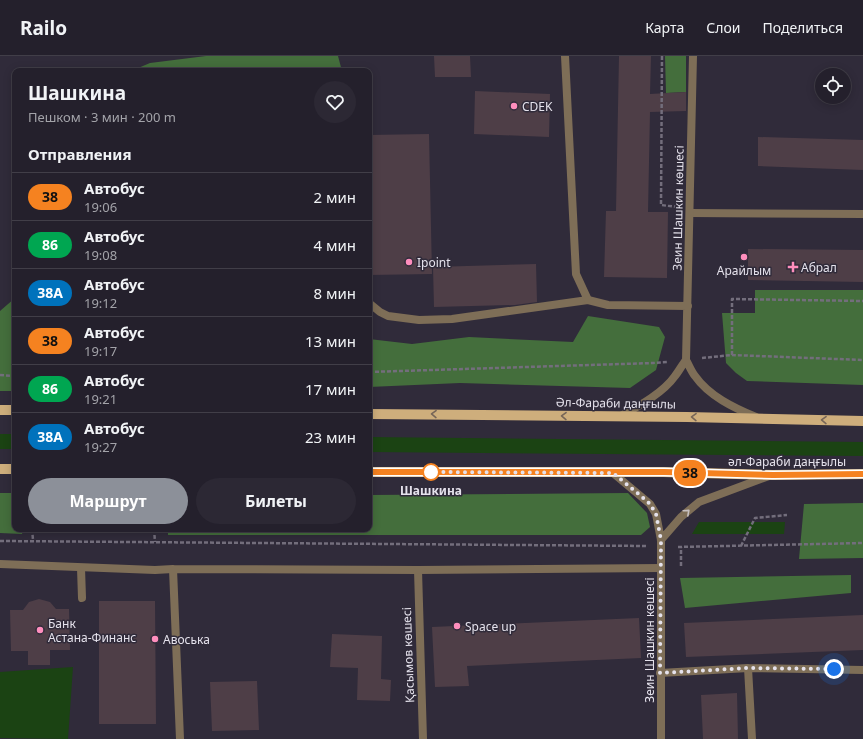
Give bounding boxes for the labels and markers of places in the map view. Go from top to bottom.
place label: CDEK [522,98,553,115]
marker: CDEK [509,101,519,111]
marker: Арайлым [739,252,749,262]
place label: Ipoint [417,254,451,271]
marker: Ipoint [404,257,414,267]
place label: Абрал [801,259,837,276]
place label: Арайлым [717,262,771,279]
marker: Абрал [788,262,798,272]
marker: Шашкина [422,463,440,481]
place label: Шашкина [400,482,462,499]
place label: Банк Астана-Финанс [48,615,136,646]
place label: Space up [465,618,516,635]
marker: Space up [452,621,462,631]
marker: Банк Астана-Финанс [35,625,45,635]
place label: Авоська [163,631,210,648]
marker: Авоська [150,634,160,644]

